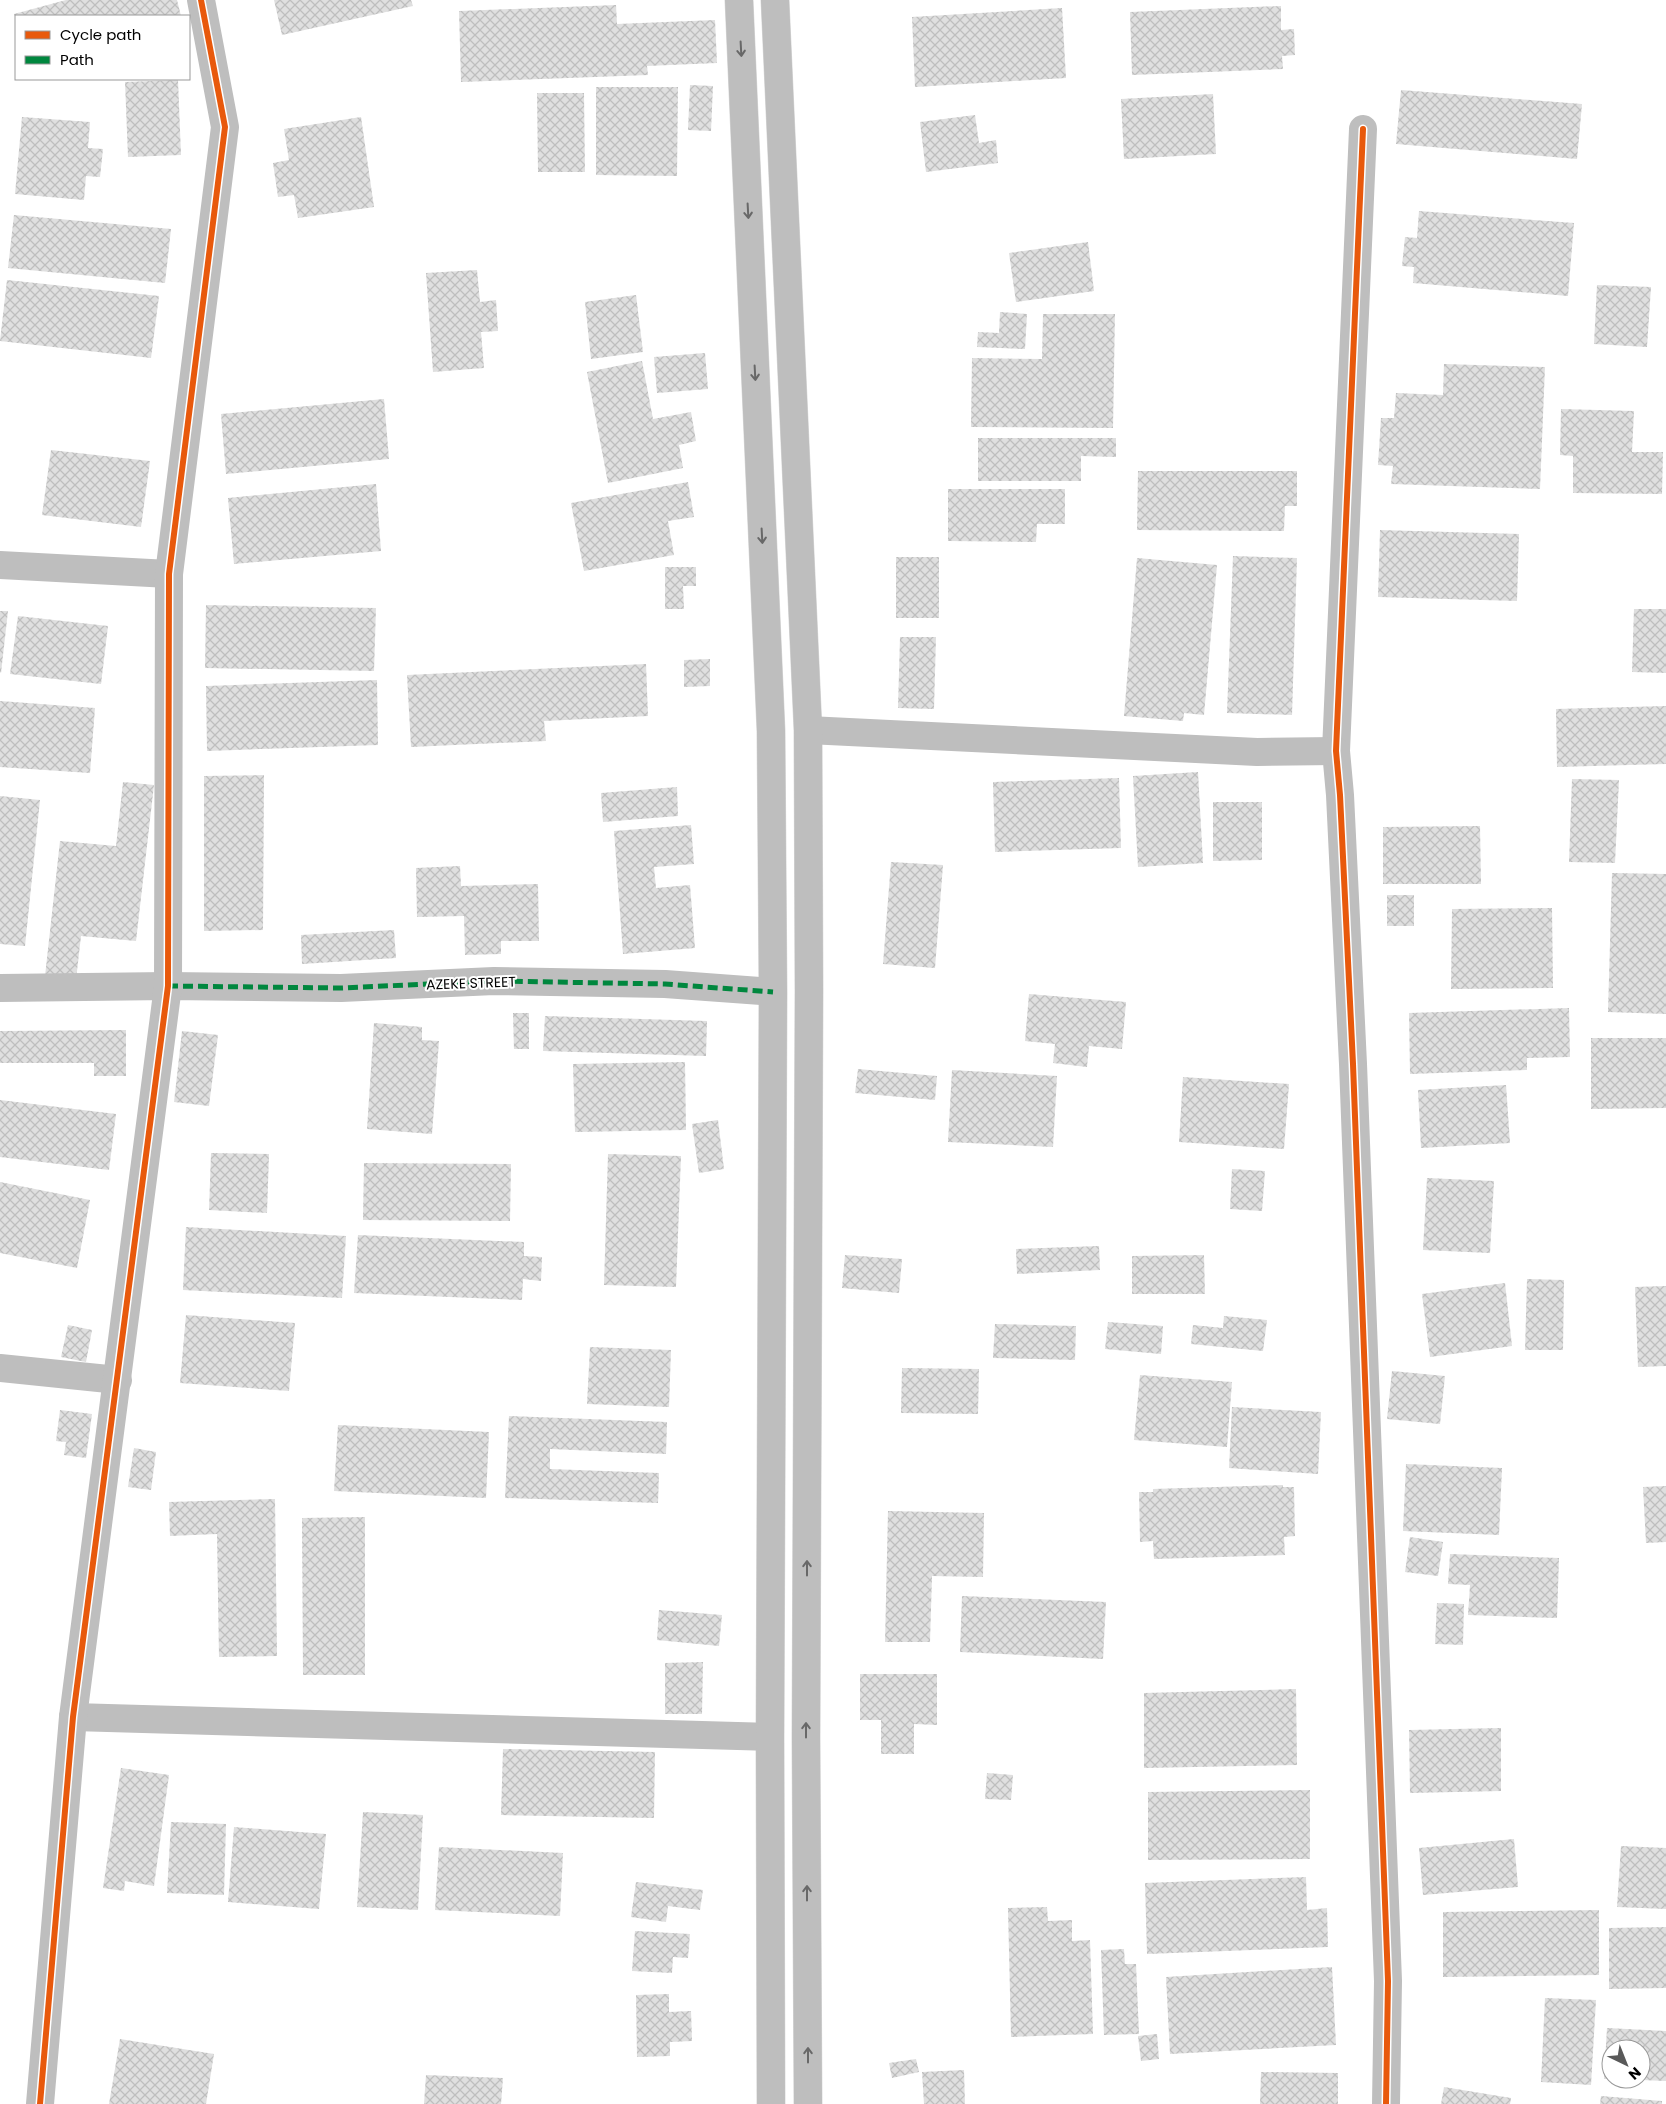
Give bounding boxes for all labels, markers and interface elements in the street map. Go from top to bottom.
legend [15,15,190,80]
text: Cycle path [60,24,141,45]
one-way arrow [736,40,745,56]
text: Path [60,49,94,70]
one-way arrow [743,202,753,219]
one-way arrow [750,365,760,381]
one-way arrow [758,527,767,543]
street label: AZEKE STREET [426,971,517,995]
one-way arrow [802,1560,812,1576]
one-way arrow [801,1723,811,1739]
one-way arrow [802,1885,812,1902]
north arrow [1601,2039,1651,2089]
one-way arrow [803,2048,813,2064]
text: N [1624,2063,1646,2084]

